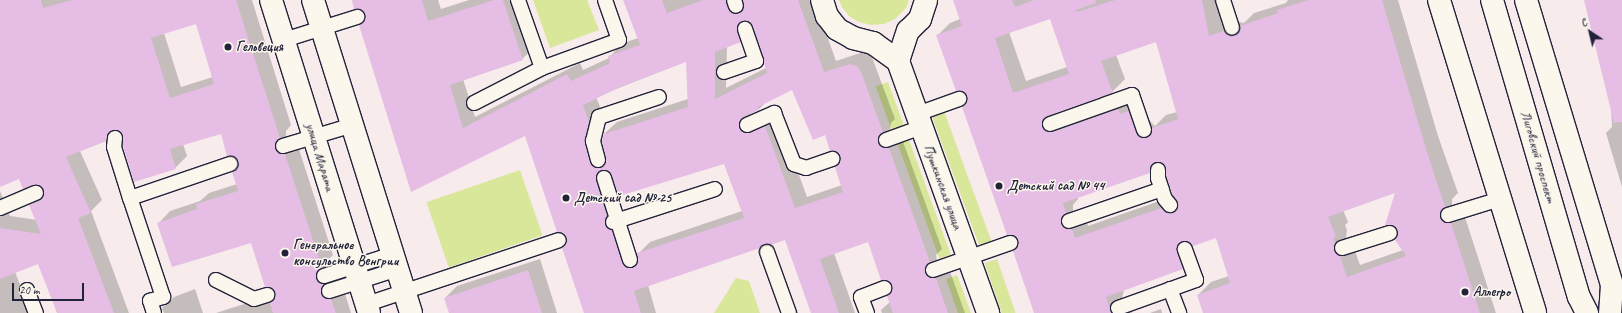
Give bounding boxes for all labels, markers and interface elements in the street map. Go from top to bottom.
north arrow [1570,12,1610,52]
text: С [1577,15,1589,29]
place label: Гельвеция [236,39,283,55]
marker: Гельвеция [223,42,233,52]
street label: Лиговский проспект [1517,109,1559,205]
street label: улица Марата [301,120,339,194]
street label: Пушкинская улица [920,142,966,232]
place label: Детский сад № 44 [1007,178,1104,194]
marker: Детский сад № 44 [994,181,1004,191]
place label: Детский сад № 25 [574,190,671,206]
marker: Детский сад № 25 [561,193,571,203]
place label: Генеральное консульство Венгрии [293,237,398,270]
marker: Генеральное консульство Венгрии [280,248,290,258]
scale bar [14,275,86,301]
text: 20 m [19,282,39,298]
place label: Аллегро [1473,284,1510,300]
marker: Аллегро [1460,287,1470,297]

